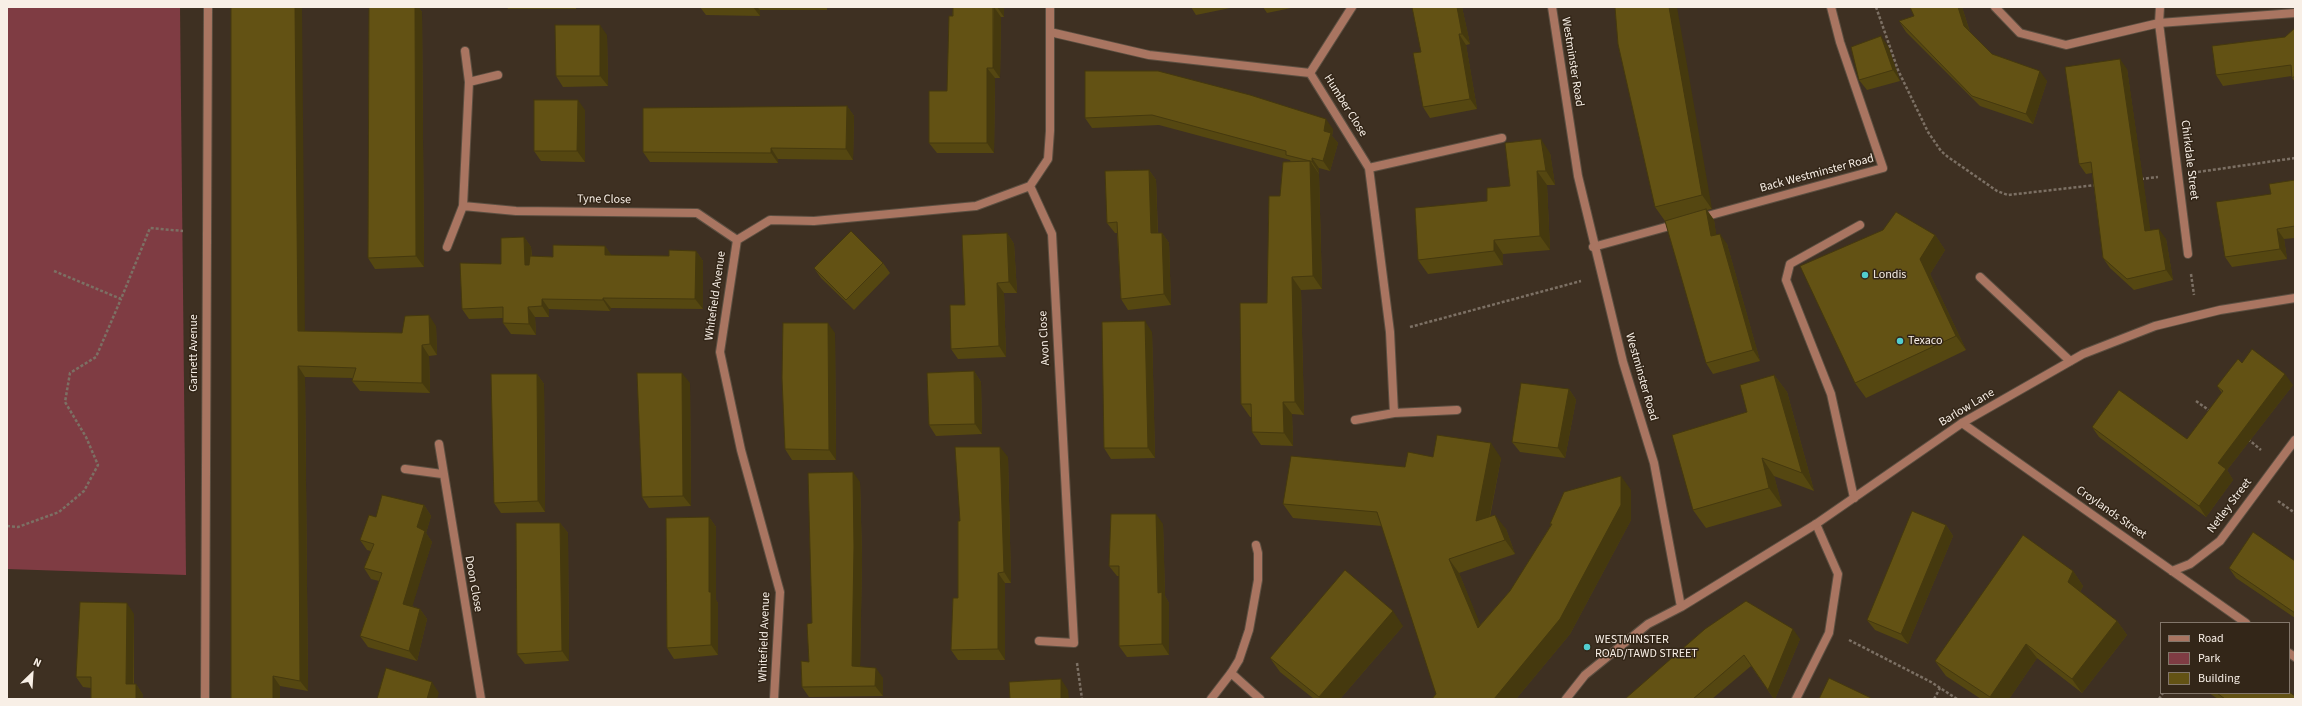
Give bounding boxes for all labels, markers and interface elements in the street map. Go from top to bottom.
street label: Westminster Road [1558,16,1586,108]
street label: Humber Close [1320,72,1370,140]
street label: Chirkdale Street [2177,119,2201,201]
street label: Back Westminster Road [1758,152,1876,196]
street label: Tyne Close [577,192,631,208]
street label: Whitefield Avenue [703,250,729,342]
place label: Londis [1873,268,1906,282]
marker: Londis [1860,270,1870,280]
street label: Avon Close [1036,310,1054,366]
street label: Garnett Avenue [187,314,201,392]
street label: Westminster Road [1622,331,1660,423]
place label: Texaco [1908,334,1943,348]
marker: Texaco [1895,336,1905,346]
street label: Barlow Lane [1937,386,1997,430]
street label: Netley Street [2205,476,2255,536]
street label: Croylands Street [2073,483,2149,543]
street label: Doon Close [461,555,485,613]
street label: Whitefield Avenue [756,592,774,682]
legend [2160,622,2290,694]
text: Road [2198,630,2224,647]
place label: WESTMINSTER ROAD/TAWD STREET [1595,633,1698,661]
marker: WESTMINSTER ROAD/TAWD STREET [1582,642,1592,652]
text: Park [2198,650,2220,667]
north arrow [12,654,52,694]
text: N [31,654,44,671]
text: Building [2198,670,2240,687]

